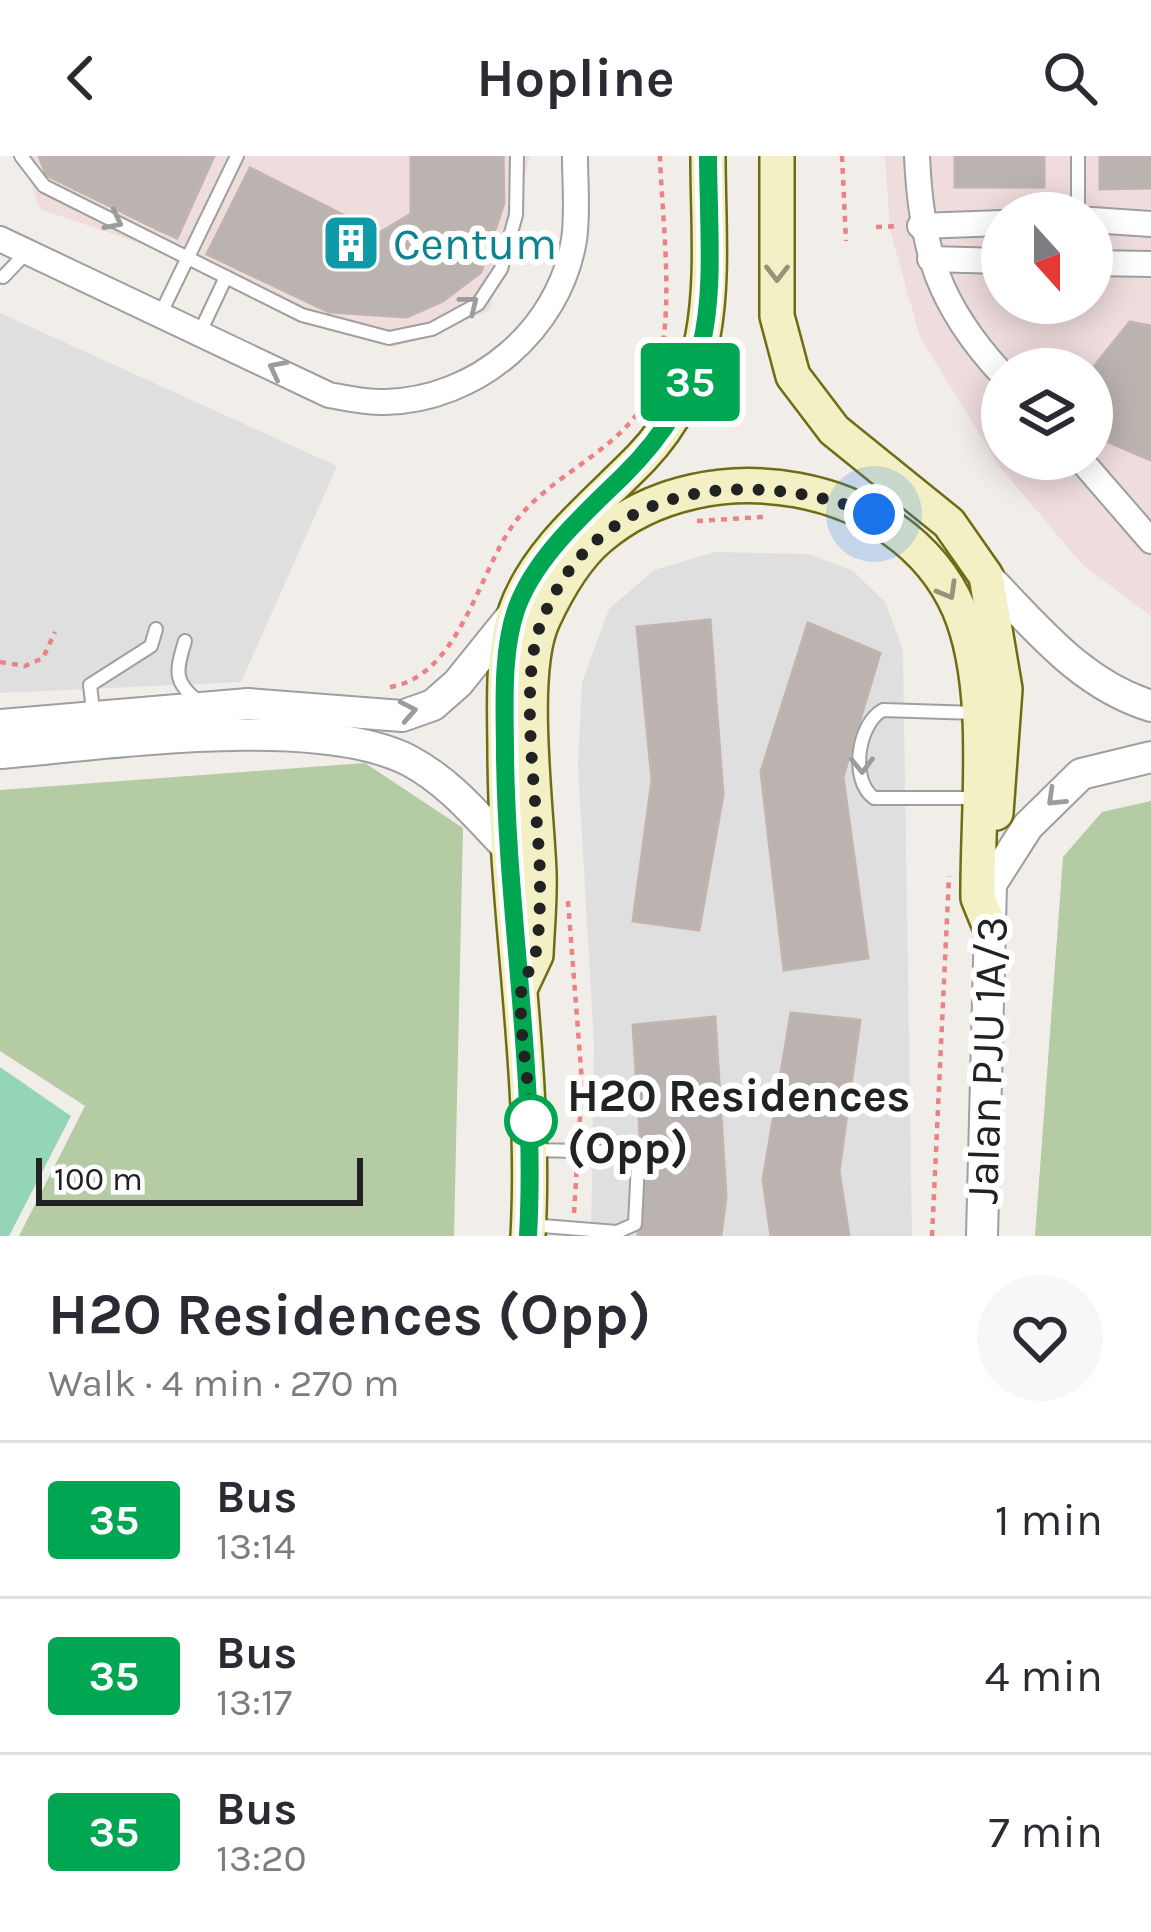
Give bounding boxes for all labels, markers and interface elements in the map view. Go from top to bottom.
icon: back [48,45,114,111]
icon: search [1037,45,1103,111]
text: Hopline [476,46,675,110]
north arrow [981,192,1113,324]
map controls [981,192,1113,480]
one-way arrow [102,207,123,231]
building icon: Centum [320,212,382,274]
place label: Centum [393,218,557,270]
one-way arrow [764,265,790,283]
one-way arrow [456,297,478,319]
line badge: 35 [636,343,744,421]
button: layers [981,348,1113,480]
text: 35 [665,357,715,407]
one-way arrow [267,360,289,383]
your location [844,484,904,544]
one-way arrow [934,578,957,600]
one-way arrow [397,699,417,725]
one-way arrow [849,756,875,775]
one-way arrow [1047,783,1069,805]
street label: Jalan PJU 1A/3 [956,915,1018,1205]
place label: H2O Residences (Opp) [567,1070,910,1174]
marker: H2O Residences (Opp) [506,1096,556,1146]
scale bar [36,1152,363,1205]
text: 100 m [54,1160,143,1198]
button: heart [977,1275,1103,1401]
text: H2O Residences (Opp) [48,1282,651,1348]
text: Walk · 4 min · 270 m [48,1360,399,1406]
text: Bus [216,1471,297,1523]
text: 1 min [995,1494,1103,1546]
text: 35 [89,1495,139,1545]
text: 13:14 [216,1523,296,1569]
text: Bus [216,1627,297,1679]
text: 4 min [985,1650,1103,1702]
text: 35 [89,1651,139,1701]
text: 13:17 [216,1679,292,1725]
text: Bus [216,1783,297,1835]
text: 7 min [989,1806,1103,1858]
text: 35 [89,1807,139,1857]
text: 13:20 [216,1835,307,1881]

